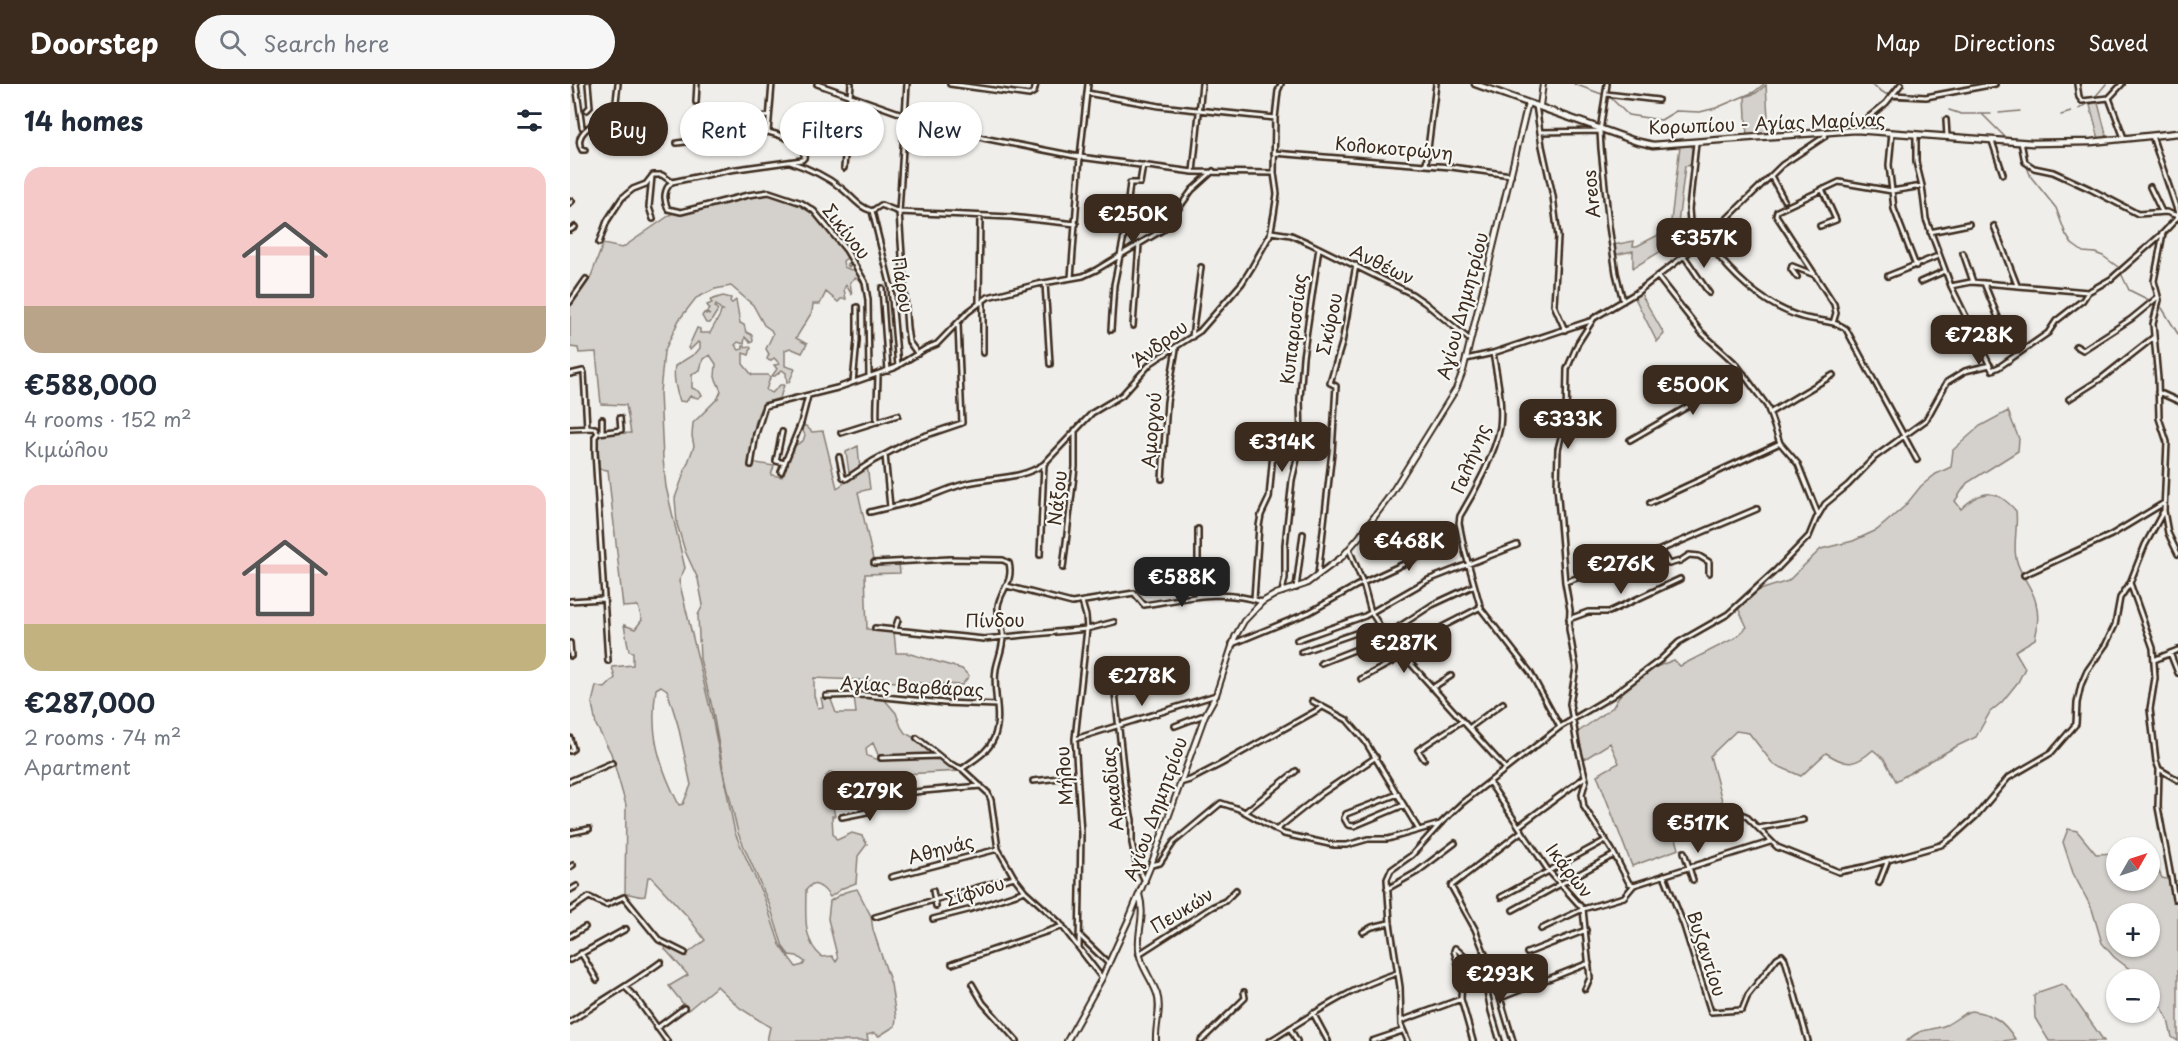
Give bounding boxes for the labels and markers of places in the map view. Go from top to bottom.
pin: €250K [1091,194,1175,245]
pin: €357K [1662,218,1746,269]
pin: €728K [1937,315,2021,366]
pin: €500K [1651,365,1735,416]
pin: €333K [1526,399,1610,450]
pin: €314K [1240,422,1324,473]
pin: €468K [1367,521,1451,572]
pin: €276K [1579,544,1663,595]
pin: €588K [1140,557,1224,608]
pin: €287K [1362,623,1446,674]
pin: €278K [1100,656,1184,707]
pin: €279K [828,771,912,822]
pin: €517K [1656,803,1740,854]
pin: €293K [1458,954,1542,1005]

